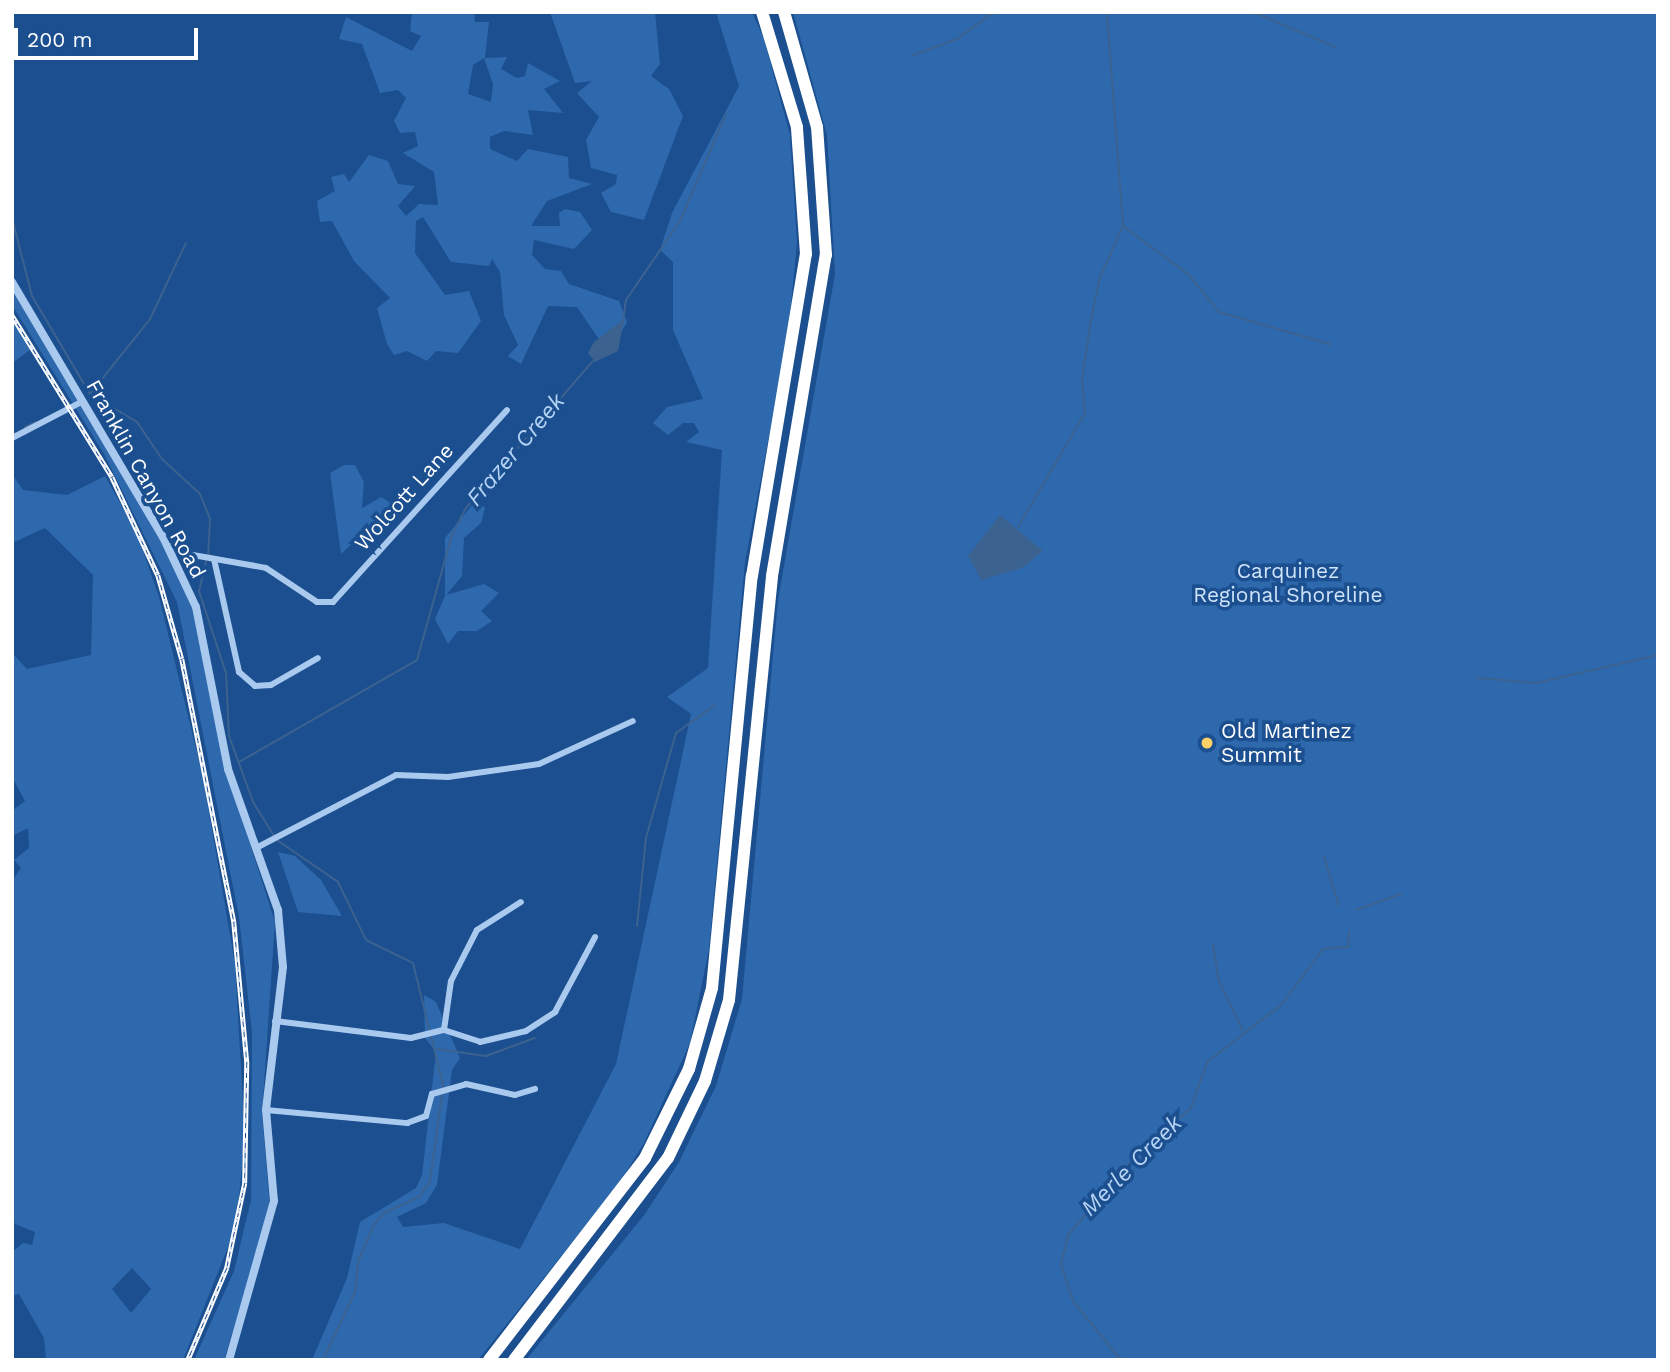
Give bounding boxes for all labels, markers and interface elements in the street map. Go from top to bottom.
scale bar [18,14,201,58]
text: 200 m [27,27,93,52]
street label: Franklin Canyon Road [81,375,211,583]
water label: Frazer Creek [461,388,571,512]
street label: Wolcott Lane [349,438,459,556]
park label: Carquinez Regional Shoreline [1193,558,1383,608]
place label: Old Martinez Summit [1221,718,1352,768]
marker: Old Martinez Summit [1199,735,1215,751]
water label: Merle Creek [1076,1110,1188,1222]

